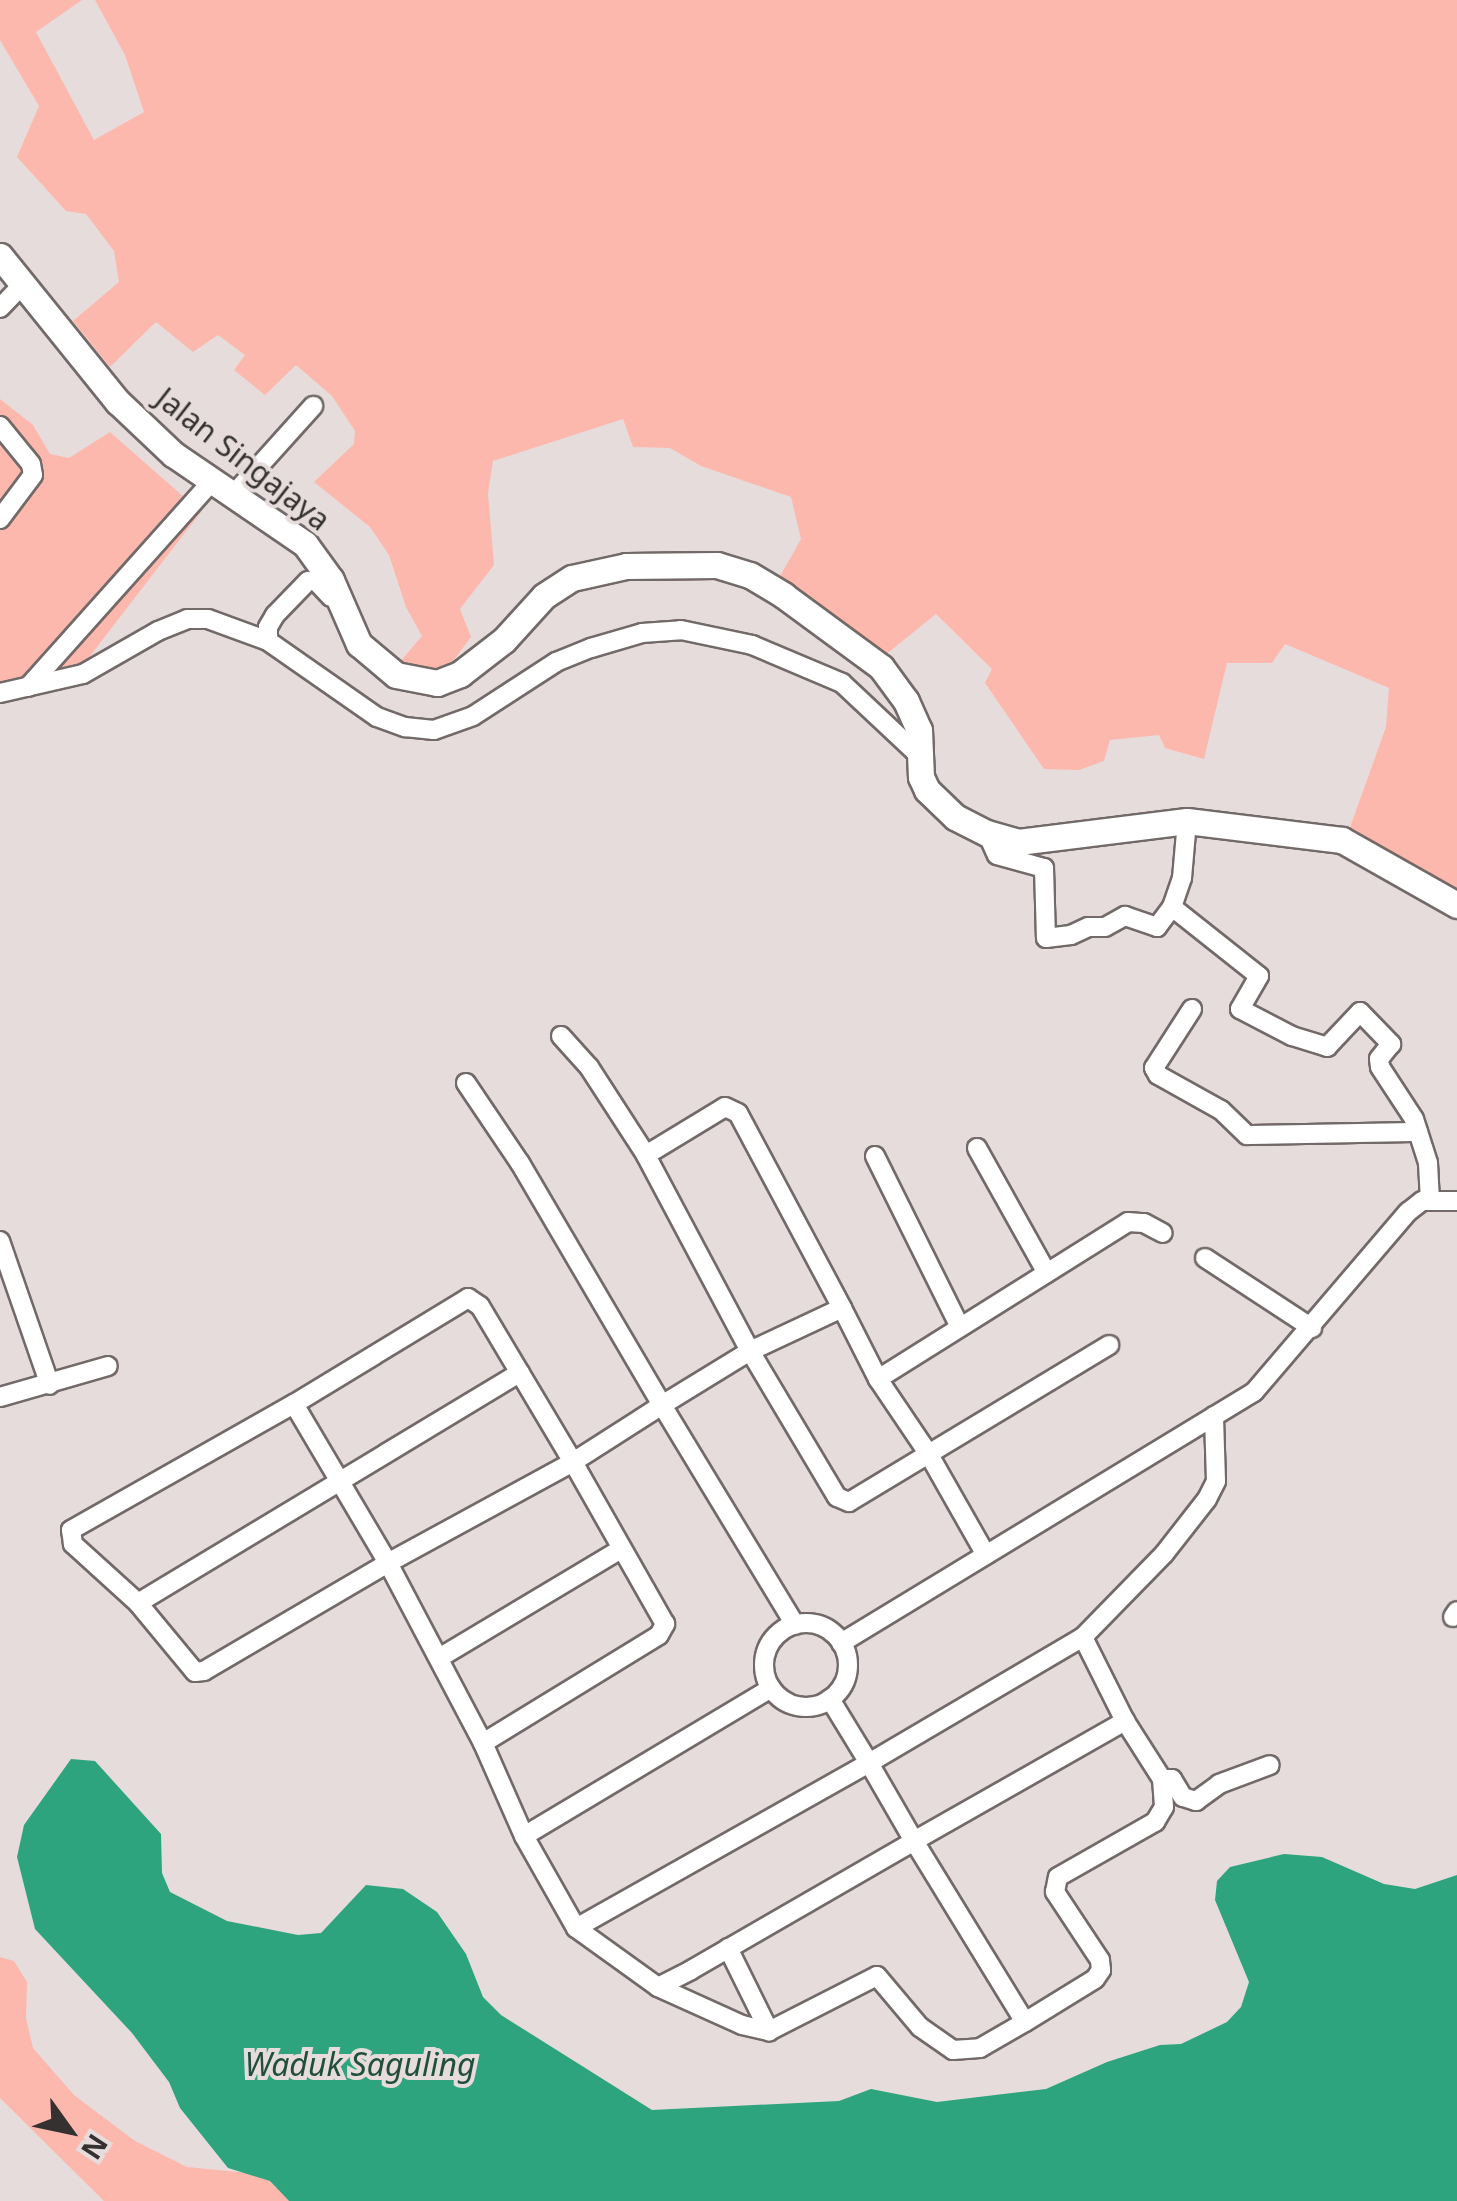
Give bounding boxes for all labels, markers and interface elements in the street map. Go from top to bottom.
street label: Jalan Singajaya [149,380,337,538]
water label: Waduk Saguling [244,2045,476,2083]
north arrow [20,2081,120,2181]
text: N [73,2127,117,2167]

